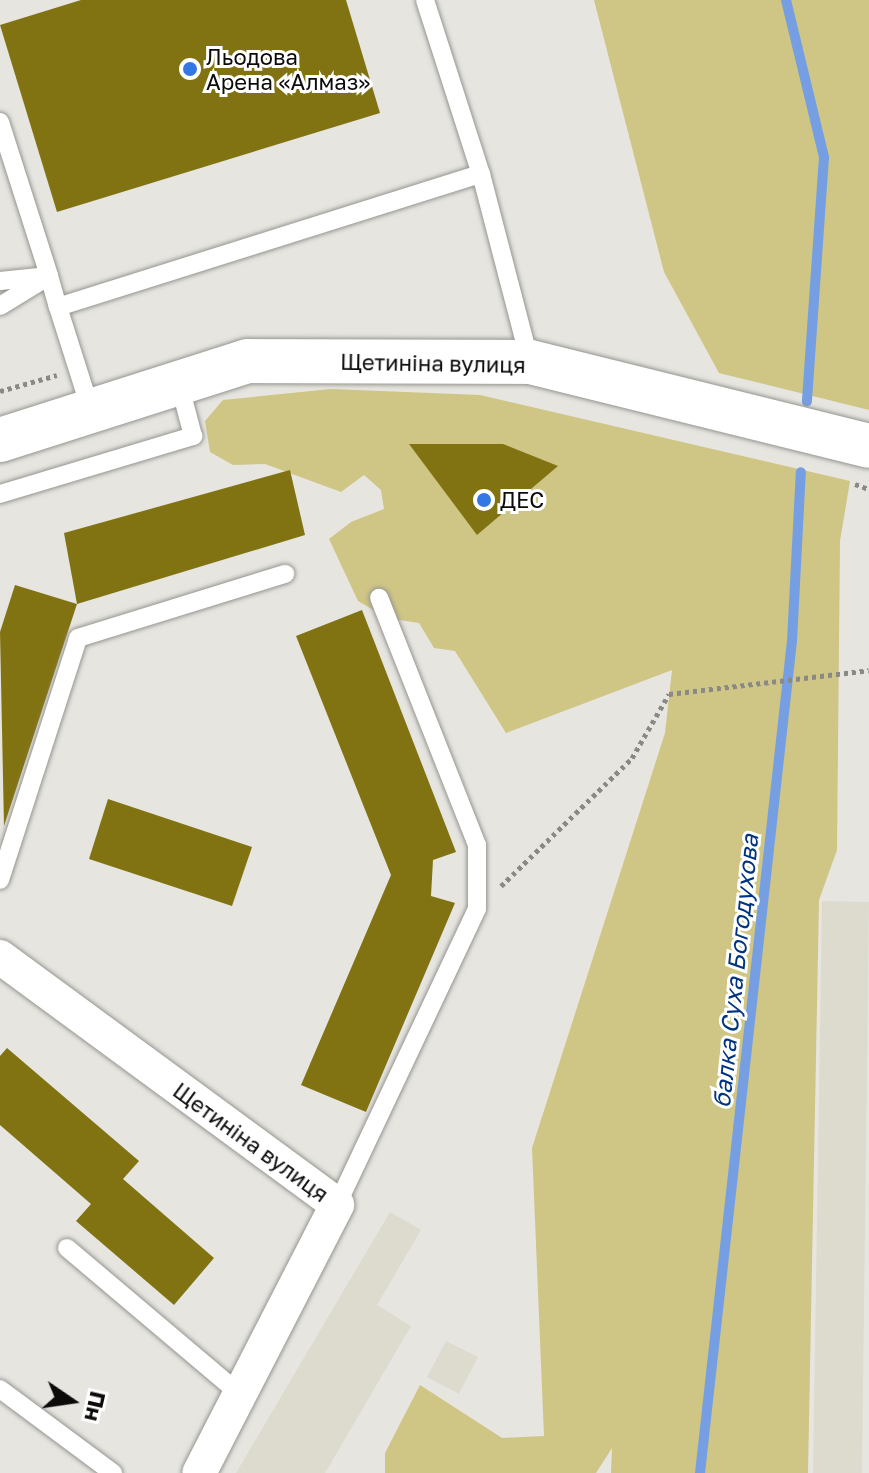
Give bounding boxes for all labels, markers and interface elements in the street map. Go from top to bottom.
place label: Льодова Арена «Алмаз» [206,43,370,94]
marker: Льодова Арена «Алмаз» [181,60,199,78]
street label: Щетиніна вулиця [340,348,526,378]
place label: ДЕС [500,487,544,513]
marker: ДЕС [475,491,493,509]
water label: балка Суха Богодухова [706,833,764,1109]
street label: Щетиніна вулиця [168,1077,334,1207]
north arrow [32,1361,112,1441]
text: Пн [79,1389,112,1424]

